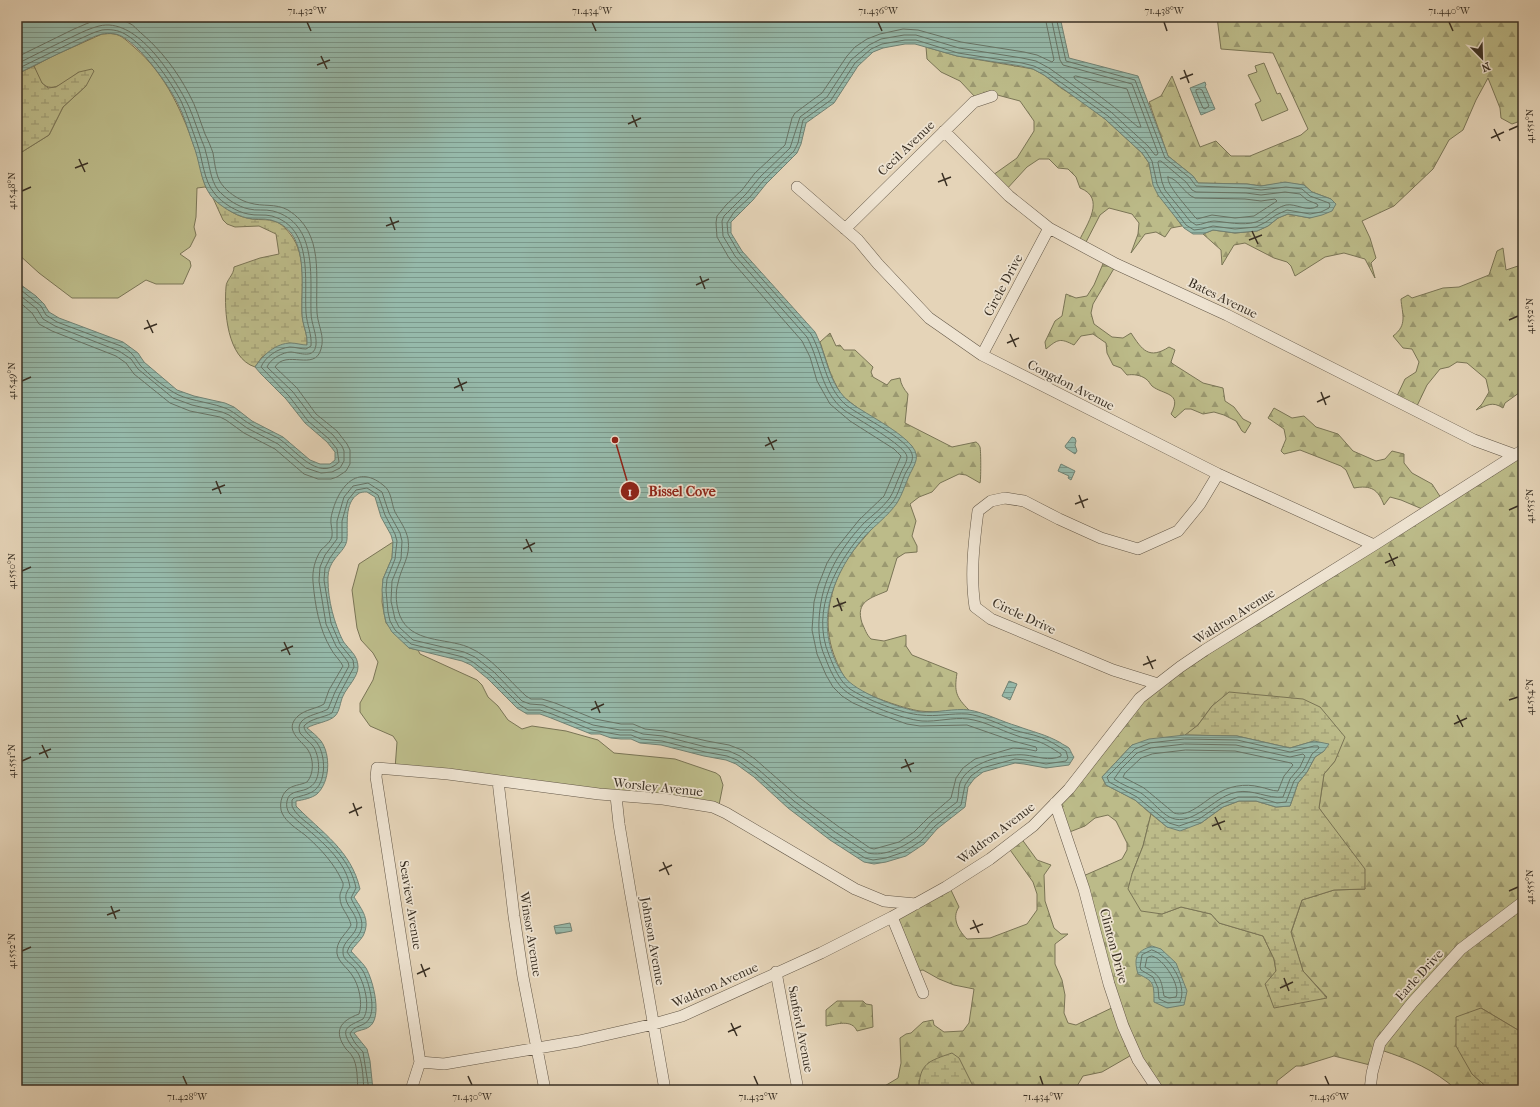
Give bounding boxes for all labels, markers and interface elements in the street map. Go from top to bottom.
text: 71.432°W [287,5,328,17]
text: 71.434°W [572,5,613,17]
text: 71.436°W [858,5,899,17]
text: 71.438°W [1144,5,1185,17]
text: 71.440°W [1428,5,1471,17]
north arrow [1462,38,1502,78]
text: N [1479,59,1492,75]
text: 41.551°N [1524,108,1536,143]
street label: Cecil Avenue [874,117,938,179]
text: 41.548°N [6,172,18,210]
street label: Circle Drive [980,251,1026,319]
street label: Bates Avenue [1186,275,1261,321]
text: 41.552°N [1524,298,1536,334]
street label: Congdon Avenue [1025,357,1117,414]
text: 41.549°N [6,362,18,400]
callout: Bissel Cove [620,478,723,504]
text: Bissel Cove [648,483,716,500]
text: 1 [628,485,632,499]
text: 41.553°N [1524,488,1536,523]
text: 41.550°N [6,552,18,589]
street label: Waldron Avenue [1190,585,1278,647]
street label: Circle Drive [990,595,1059,637]
text: 41.554°N [1524,678,1536,715]
text: 41.551°N [6,743,18,778]
street label: Worsley Avenue [611,775,704,799]
street label: Waldron Avenue [954,799,1038,867]
street label: Seaview Avenue [397,859,426,951]
text: 41.555°N [1524,869,1536,905]
street label: Winsor Avenue [517,890,545,978]
street label: Johnson Avenue [638,895,668,987]
street label: Clinton Drive [1097,907,1131,986]
text: 41.552°N [6,933,18,969]
street label: Earle Drive [1392,946,1446,1004]
street label: Waldron Avenue [669,959,761,1011]
street label: Sanford Avenue [785,984,817,1074]
text: 71.428°W [167,1091,208,1103]
text: 71.430°W [452,1091,493,1103]
text: 71.432°W [738,1091,779,1103]
text: 71.434°W [1023,1091,1064,1103]
text: 71.436°W [1309,1091,1350,1103]

